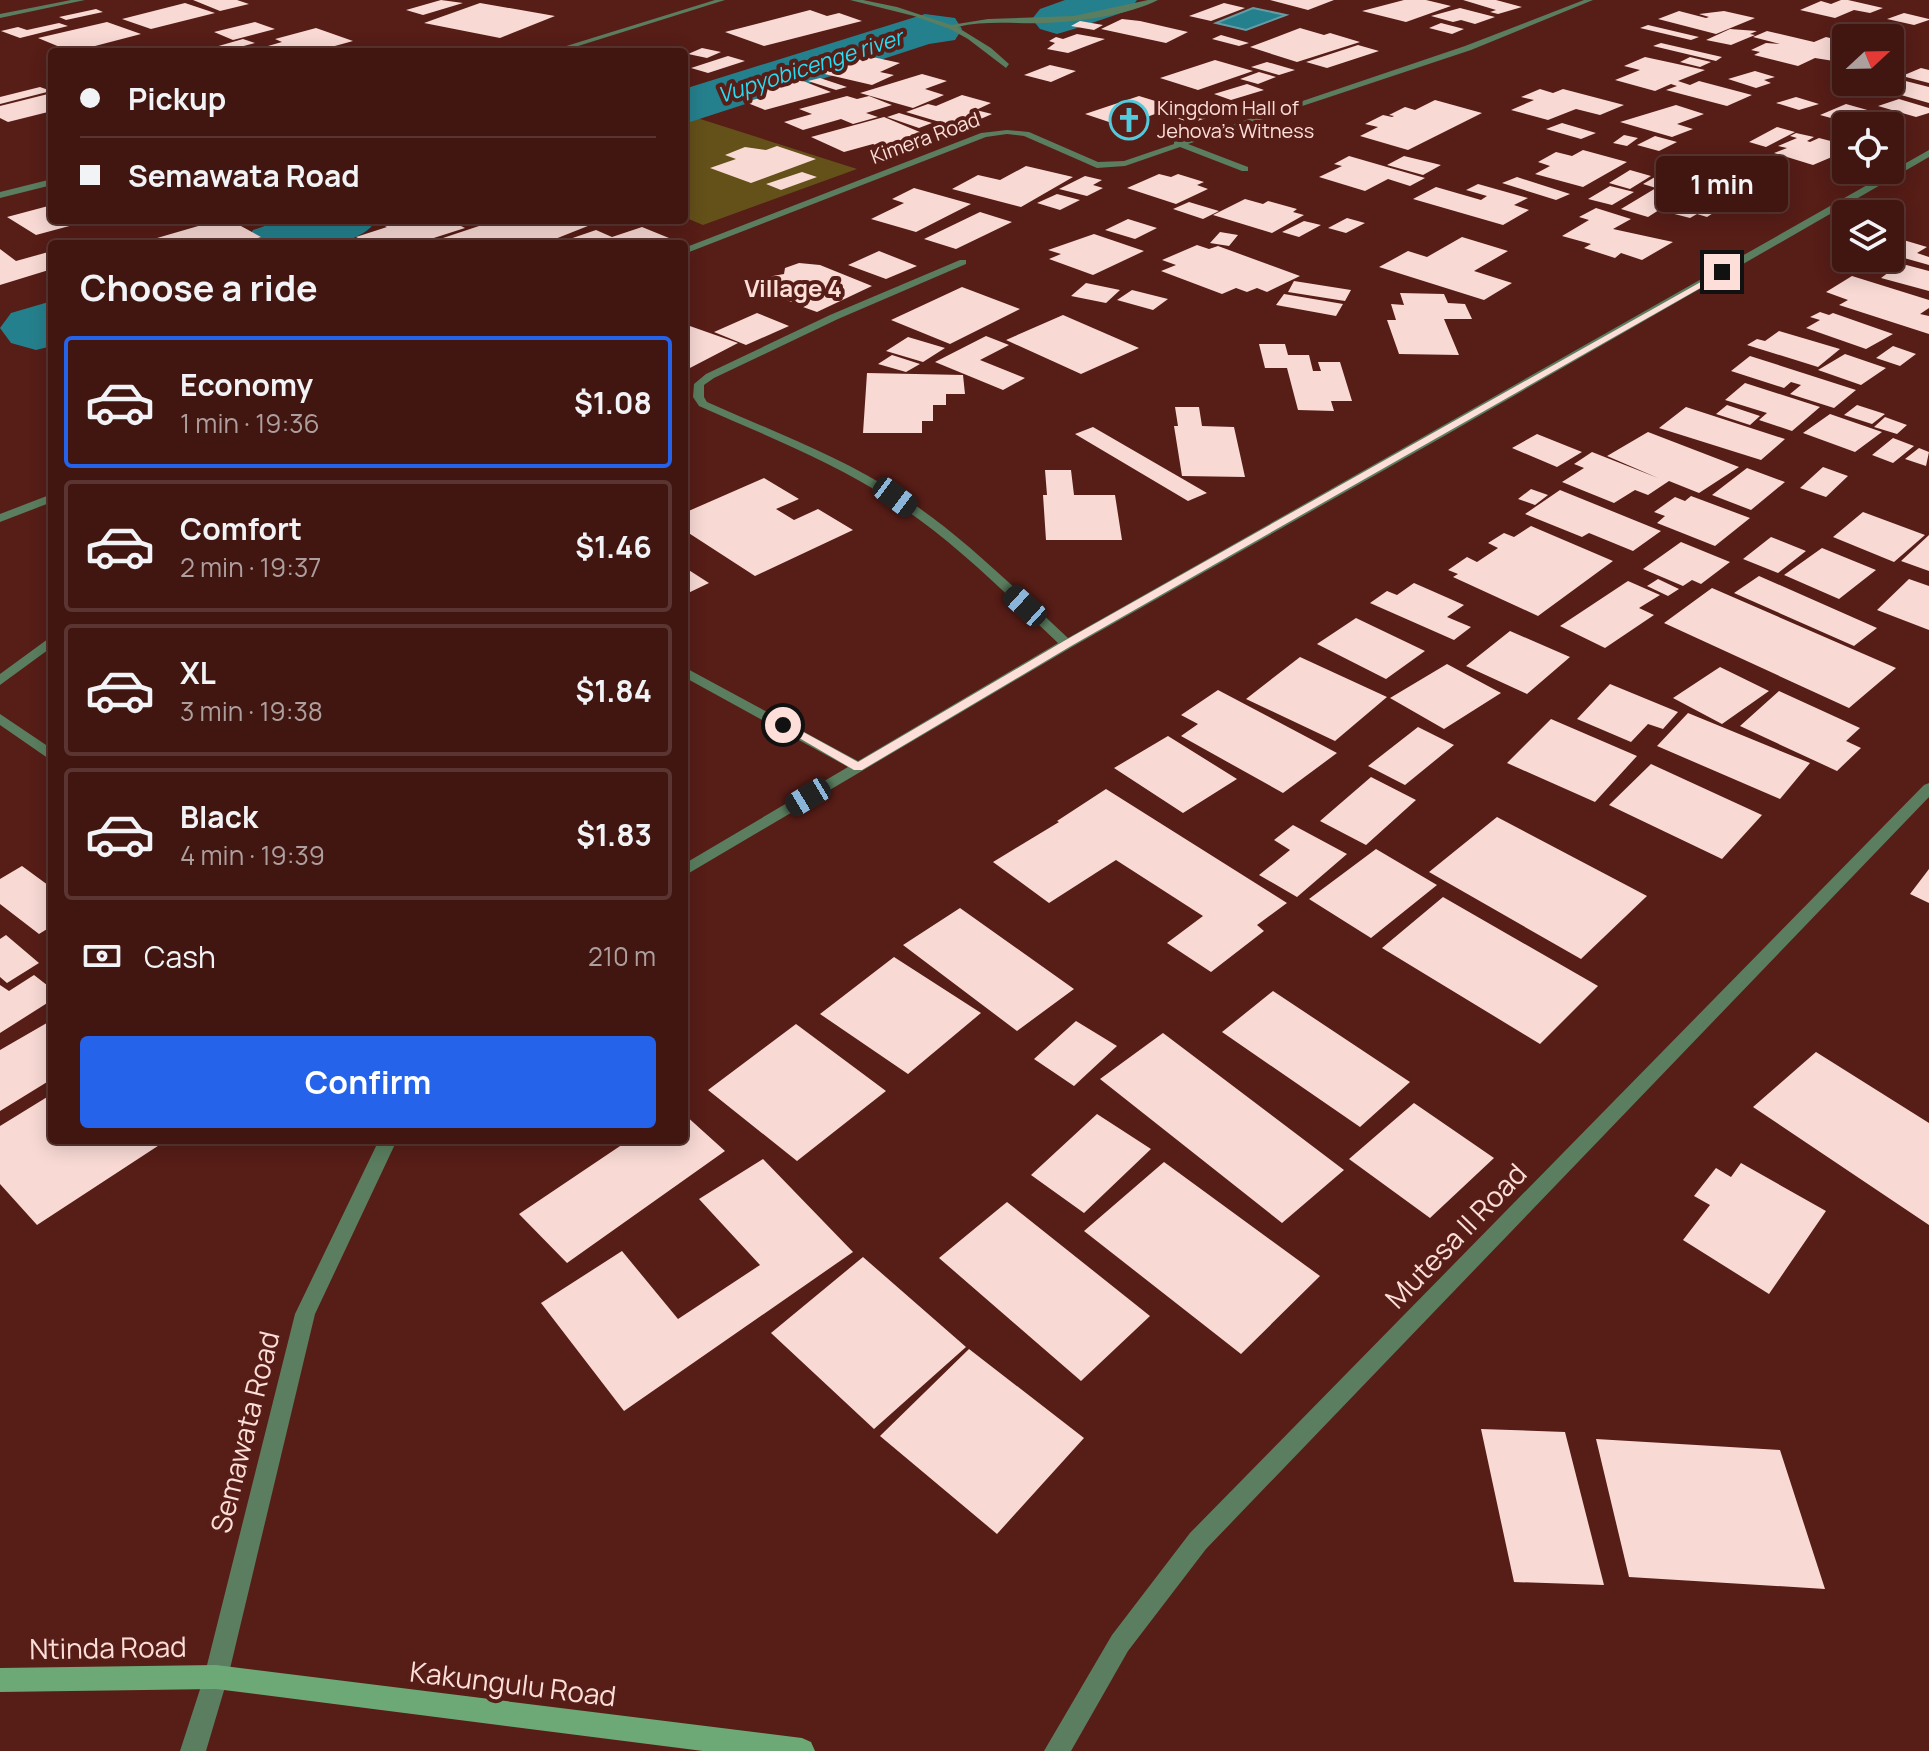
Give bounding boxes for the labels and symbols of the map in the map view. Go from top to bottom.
water label: Vupyobicenge river [714,21,909,110]
north arrow [1832,24,1904,96]
place label: Kingdom Hall of Jehova's Witness [1157,94,1314,144]
church icon: Kingdom Hall of Jehova's Witness [1108,99,1150,141]
street label: Kimera Road [866,105,983,170]
callout: 1 min [1656,156,1788,212]
route end [1704,254,1740,290]
district label: Village 4 [744,271,842,304]
car [869,473,921,521]
car [999,581,1051,631]
route start [765,707,801,743]
car [781,774,835,820]
street label: Mutesa II Road [1376,1154,1534,1316]
street label: Semawata Road [201,1327,287,1537]
street label: Ntinda Road [29,1627,187,1667]
street label: Kakungulu Road [408,1651,618,1715]

